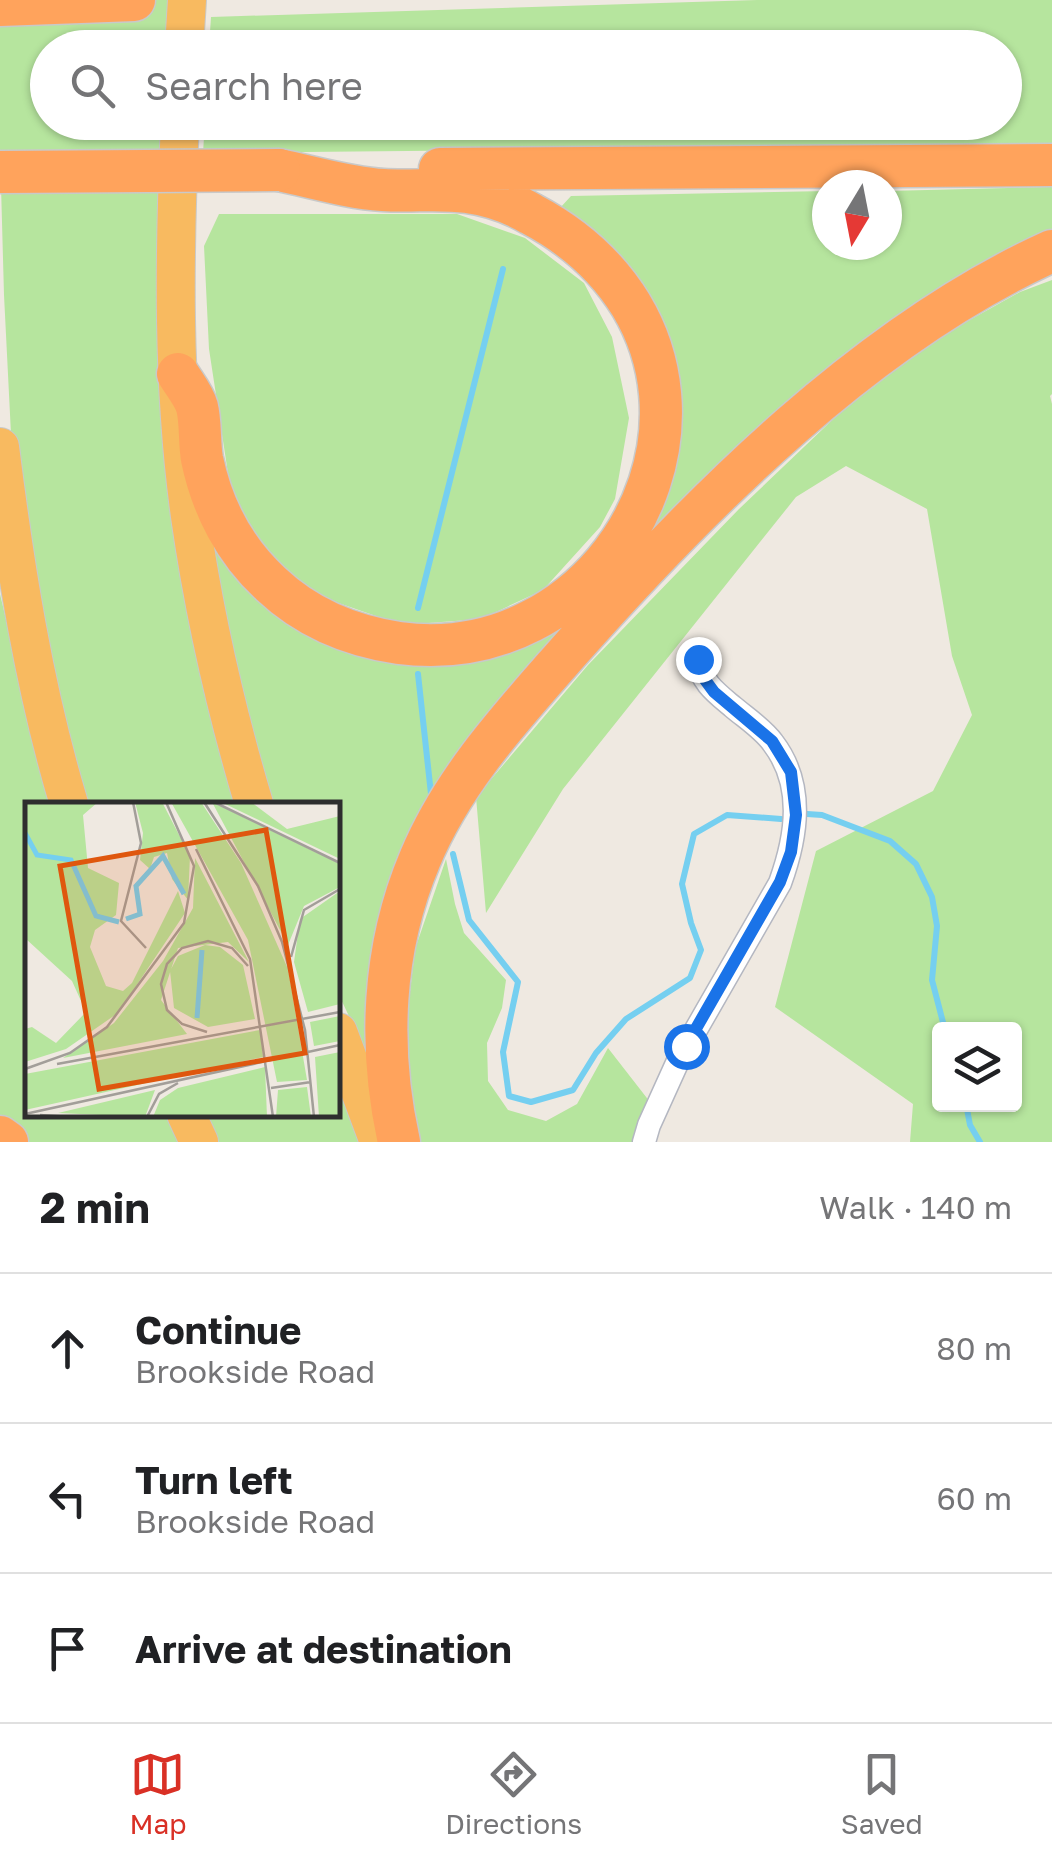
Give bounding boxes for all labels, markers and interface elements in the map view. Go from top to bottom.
search box [30,30,1022,140]
icon: search [65,58,120,113]
text: Search here [145,63,363,108]
north arrow [812,170,902,260]
route end [676,637,722,683]
inset map [25,802,340,1117]
map controls [932,1022,1022,1112]
button: layers [932,1022,1022,1112]
route start [664,1024,710,1070]
text: 2 min [40,1182,150,1232]
text: Walk · 140 m [819,1188,1012,1226]
text: Continue [135,1307,301,1352]
icon: ahead [40,1321,95,1376]
text: 80 m [936,1329,1012,1367]
text: Brookside Road [135,1352,375,1390]
text: Turn left [135,1457,293,1502]
icon: left [40,1471,95,1526]
text: 60 m [936,1479,1012,1517]
text: Brookside Road [135,1502,375,1540]
icon: arrive [40,1621,95,1676]
text: Arrive at destination [135,1626,512,1671]
tab: Map [129,1747,187,1840]
tab: Directions [445,1747,582,1840]
tab: Saved [841,1747,923,1840]

